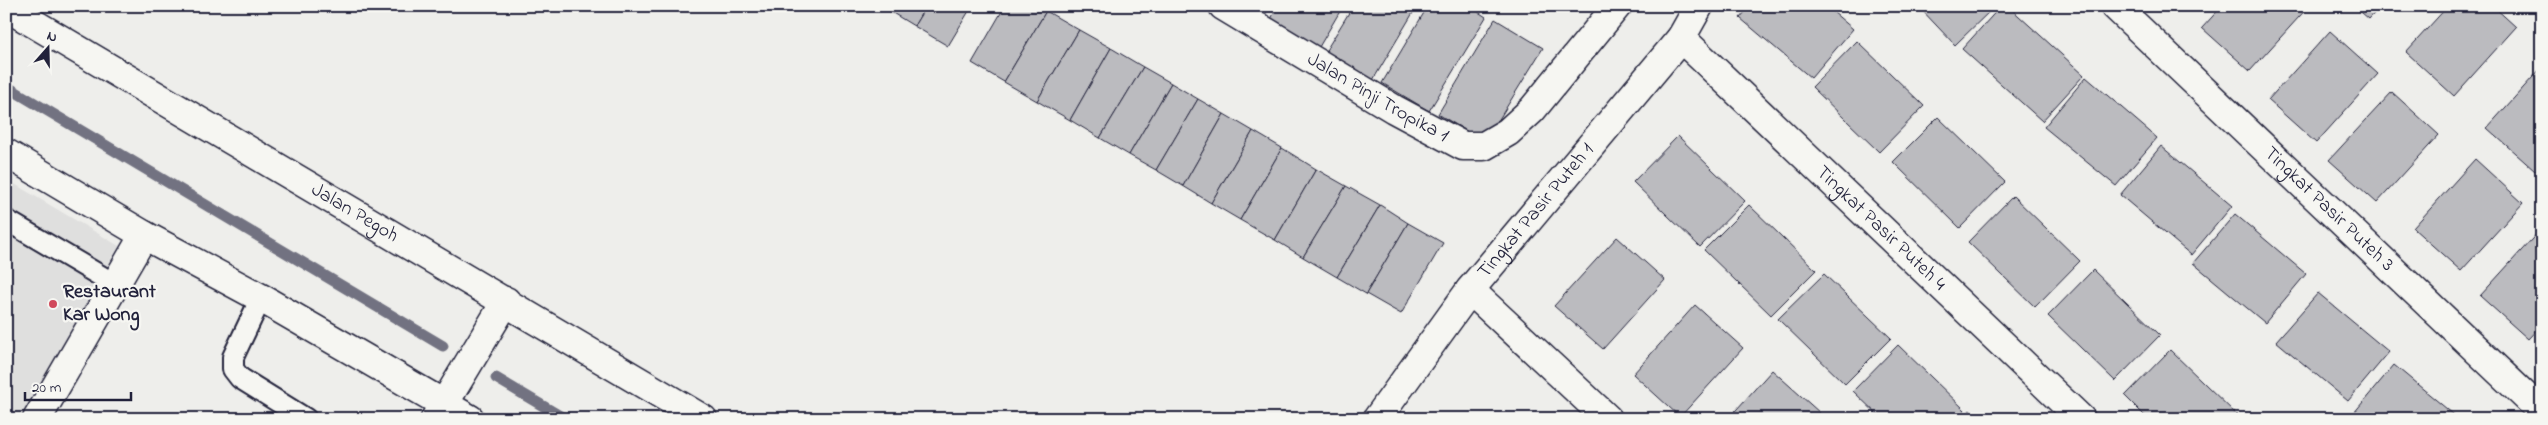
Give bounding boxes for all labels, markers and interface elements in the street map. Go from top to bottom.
north arrow [22,22,72,72]
text: N [44,26,60,49]
street label: Jalan Pinji Tropika 1 [1301,45,1454,150]
street label: Tingkat Pasir Puteh 1 [1471,137,1601,285]
street label: Tingkat Pasir Puteh 3 [2257,140,2401,279]
street label: Tingkat Pasir Puteh 4 [1809,159,1953,298]
street label: Jalan Pegoh [305,176,404,250]
place label: Restaurant Kar Wong [63,278,156,331]
marker: Restaurant Kar Wong [47,298,59,310]
scale bar [25,370,131,402]
text: 20 m [32,377,62,399]

